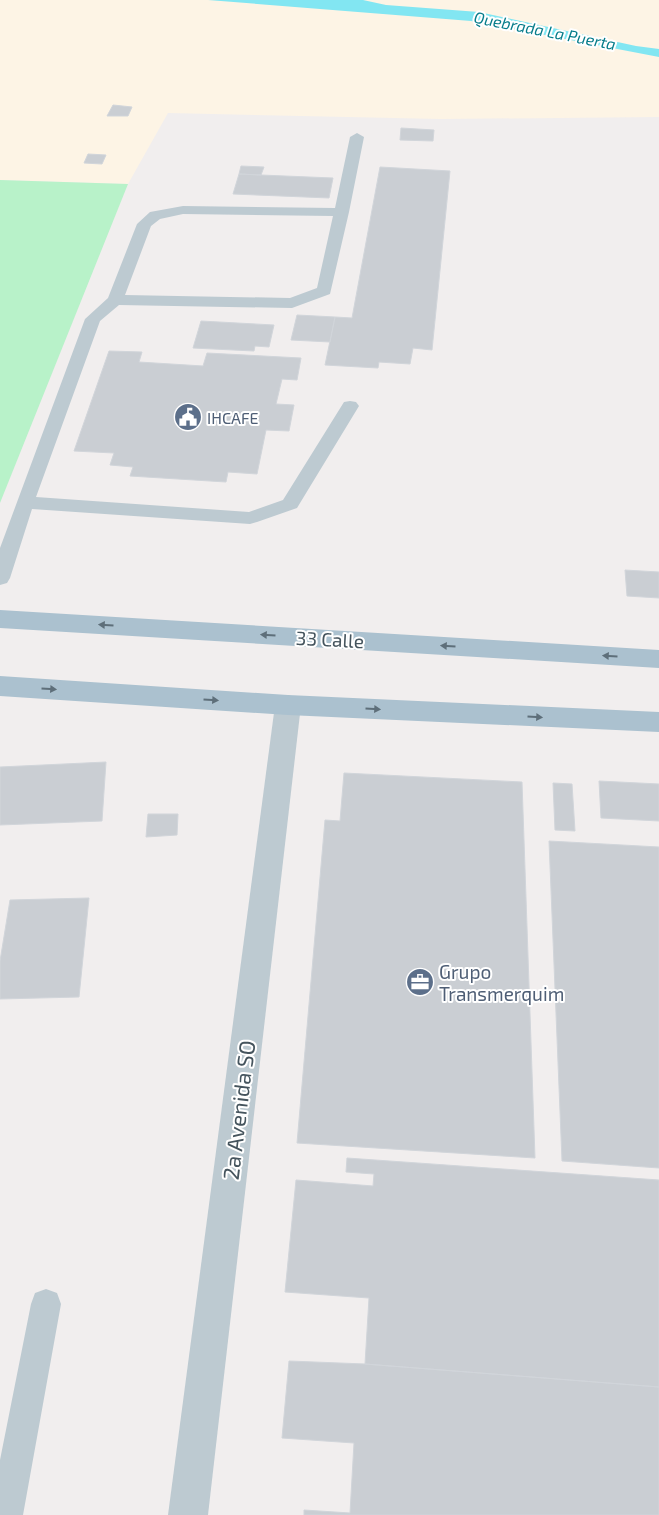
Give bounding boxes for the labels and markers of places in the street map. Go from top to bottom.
public building icon: IHCAFE [173,402,203,432]
place label: IHCAFE [207,408,259,427]
place label: Grupo Transmerquim [439,960,564,1005]
office icon: Grupo Transmerquim [405,967,435,997]

